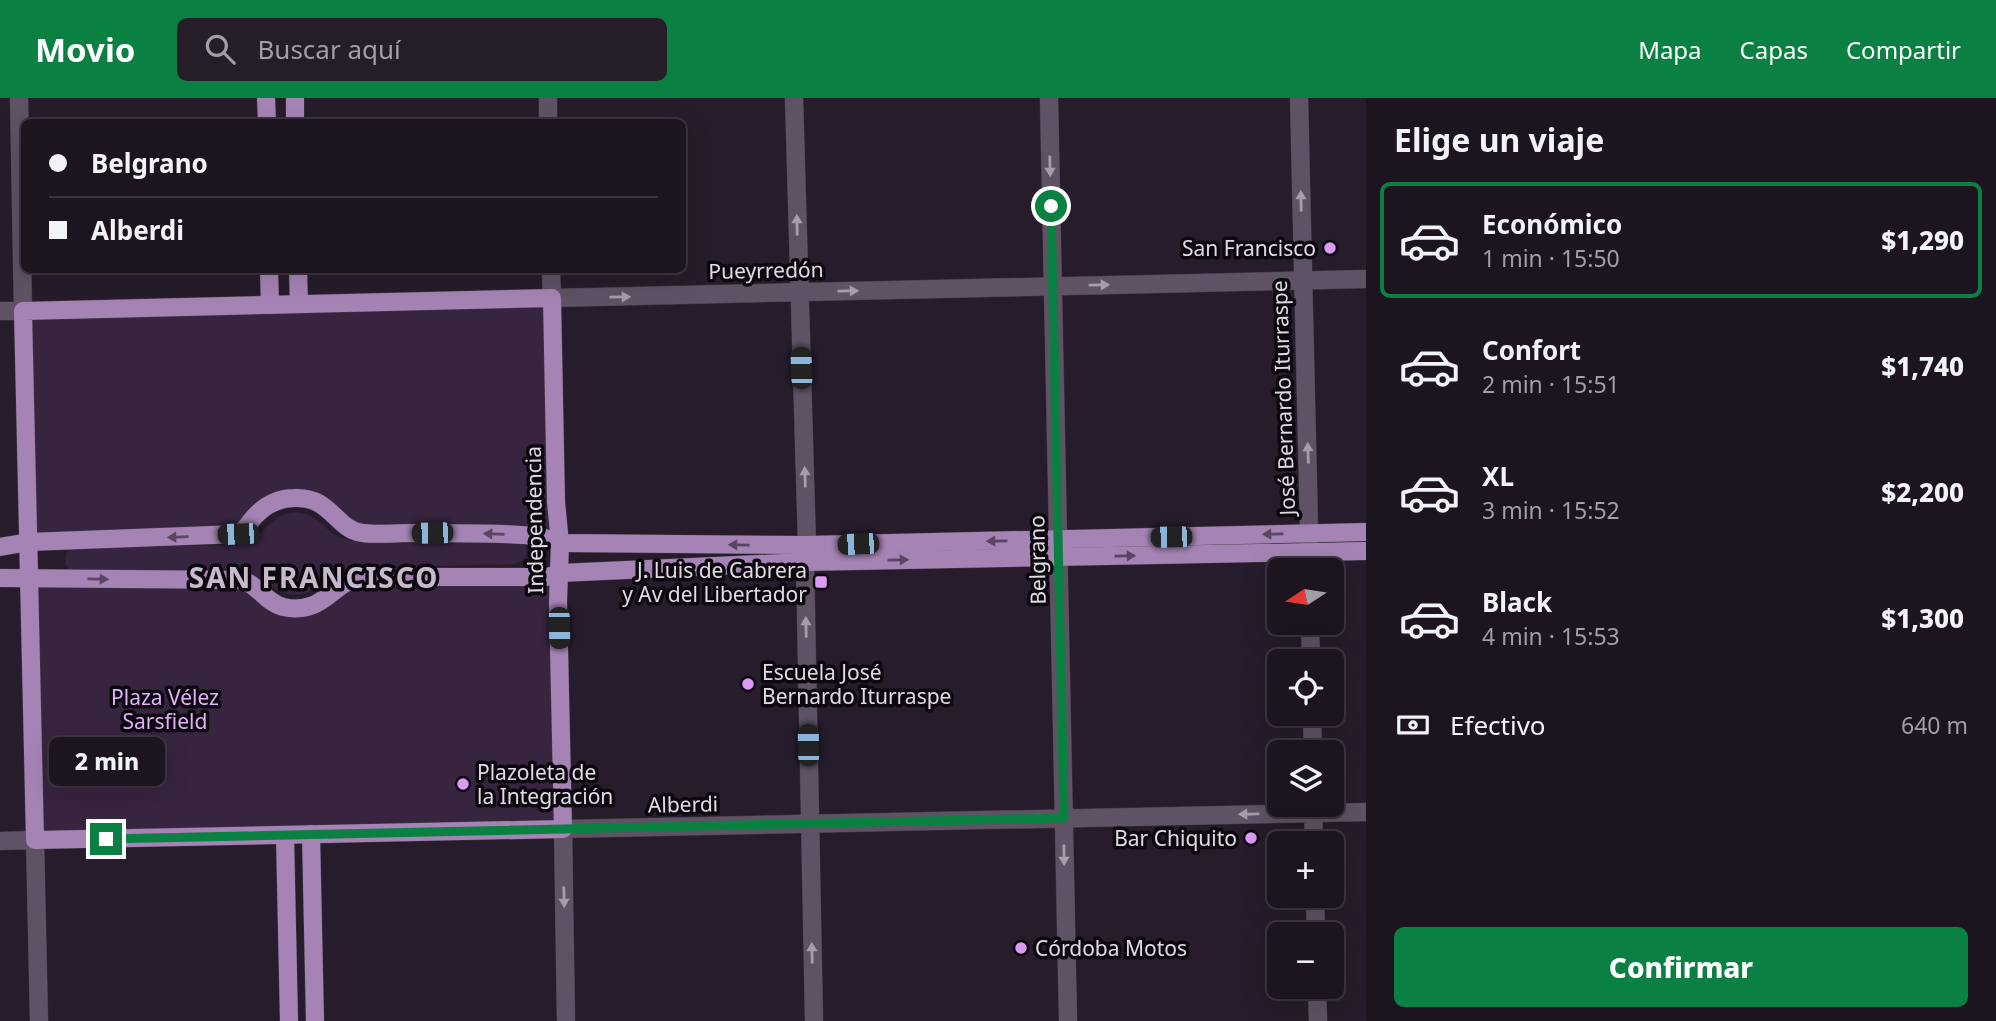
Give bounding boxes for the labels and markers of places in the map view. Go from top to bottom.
place label: San Francisco [1182,234,1316,262]
marker: San Francisco [1322,240,1338,256]
place label: J. Luis de Cabrera y Av del Libertador [622,556,807,608]
marker: J. Luis de Cabrera y Av del Libertador [813,574,829,590]
place label: Escuela José Bernardo Iturraspe [762,658,951,710]
marker: Escuela José Bernardo Iturraspe [740,676,756,692]
place label: Plazoleta de la Integración [477,758,613,810]
marker: Plazoleta de la Integración [455,776,471,792]
place label: Bar Chiquito [1114,824,1237,852]
marker: Bar Chiquito [1243,830,1259,846]
place label: Córdoba Motos [1035,934,1187,962]
marker: Córdoba Motos [1013,940,1029,956]

